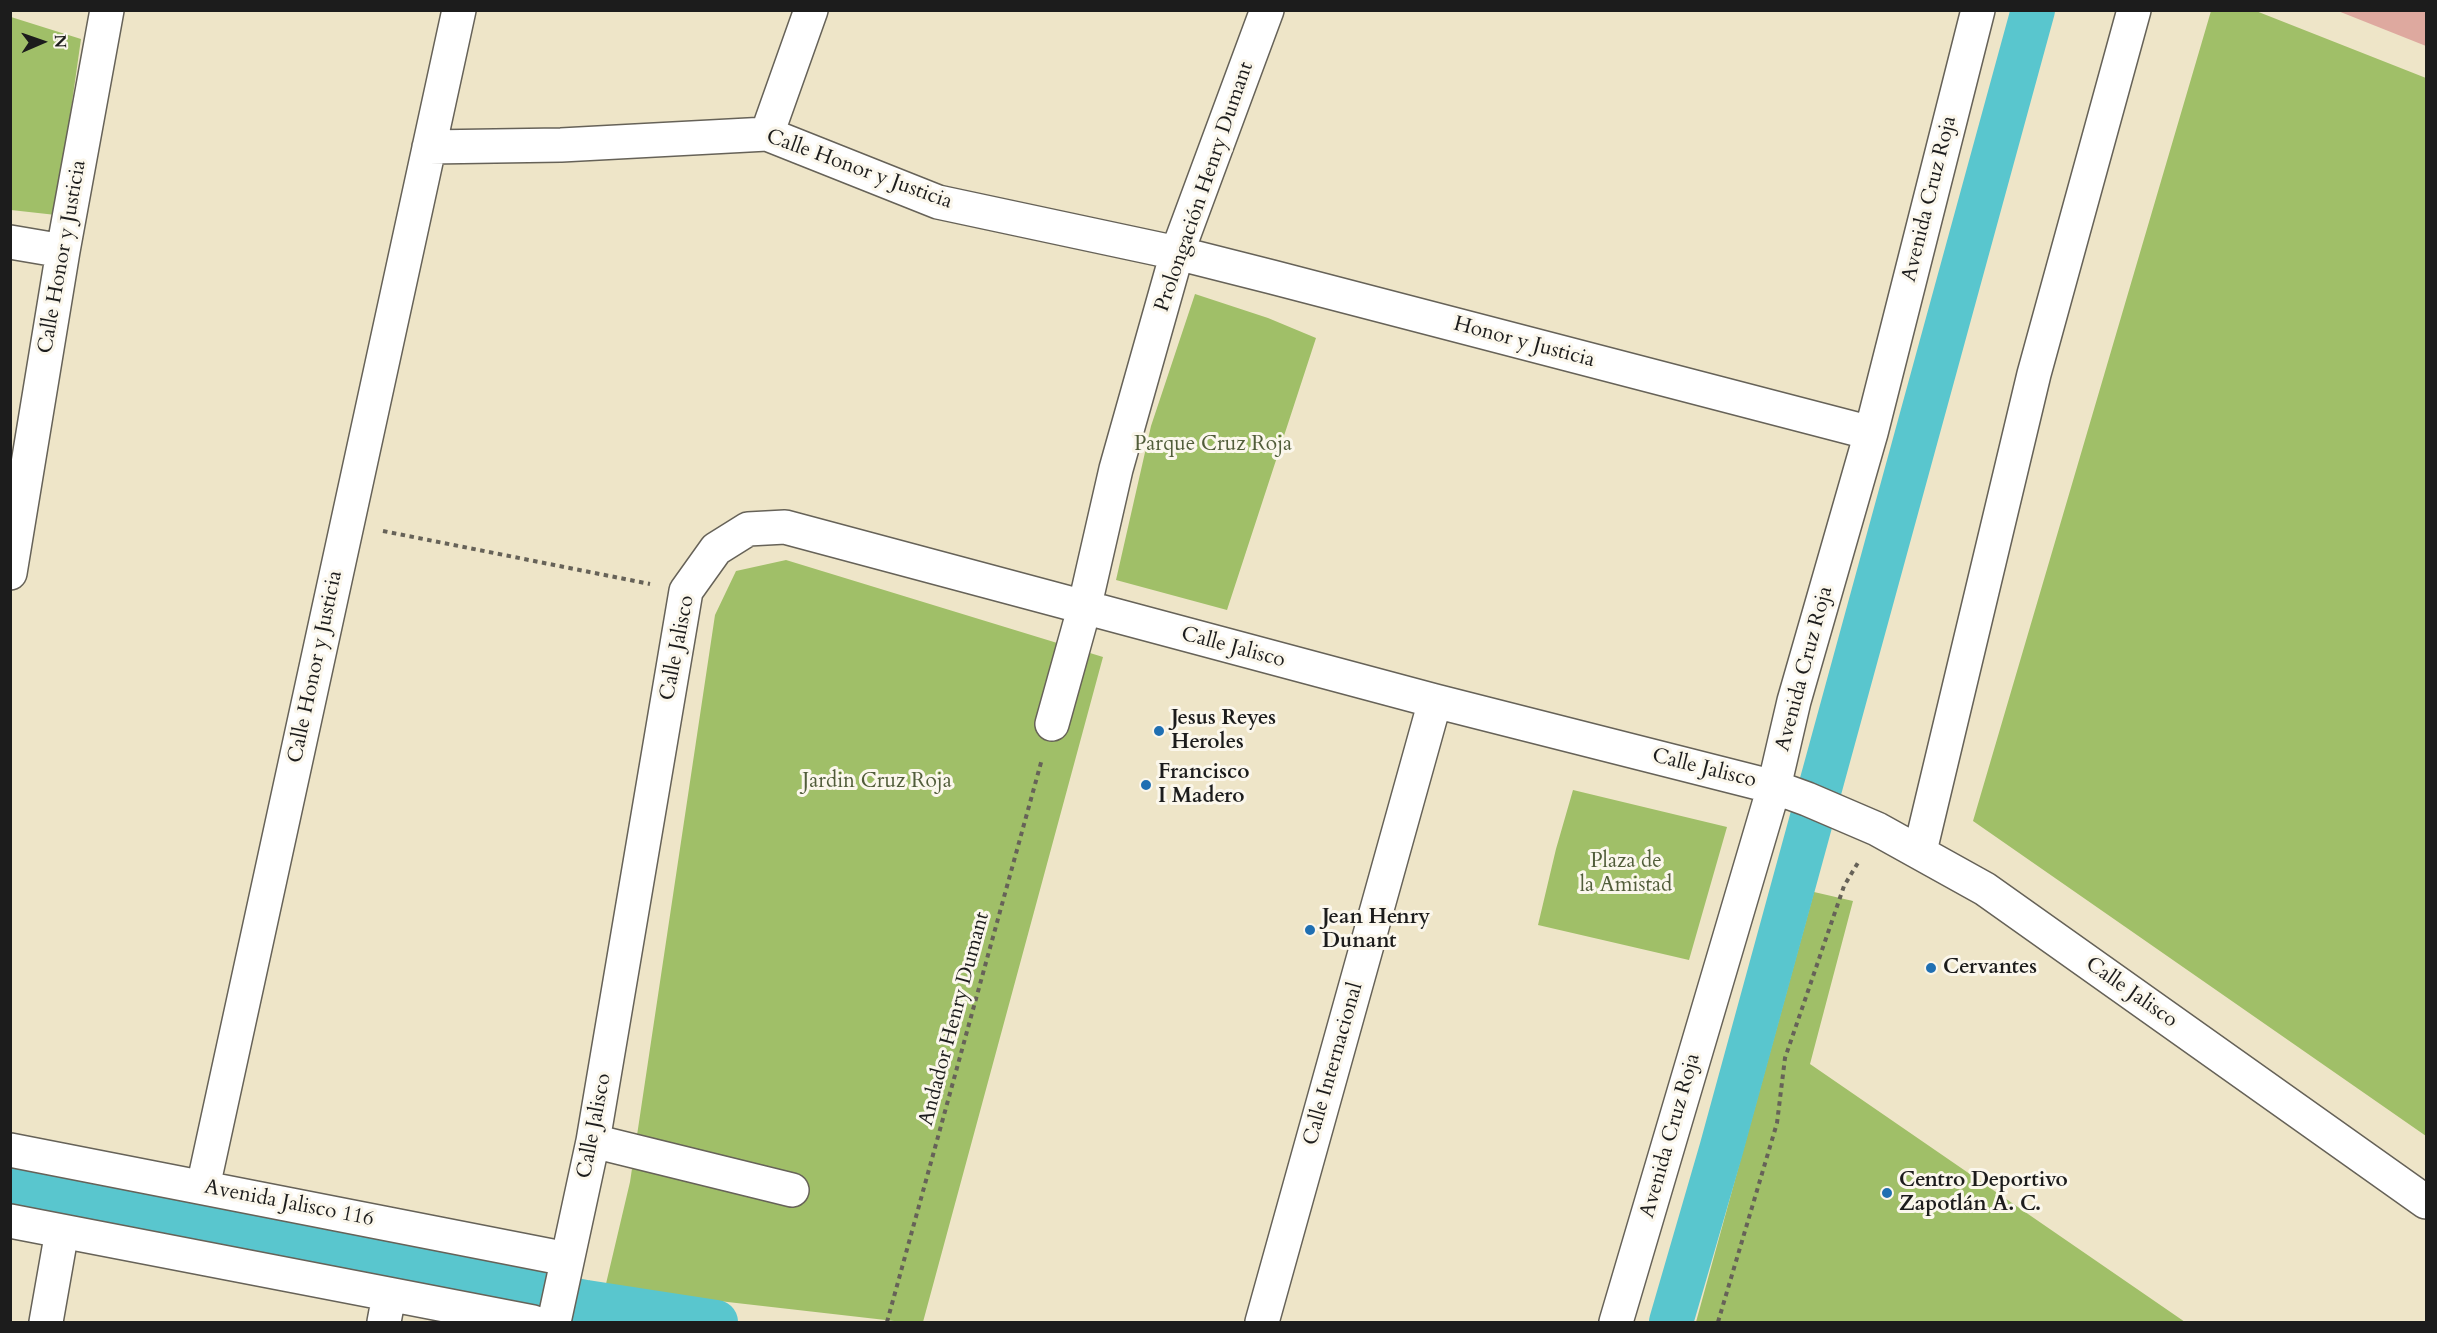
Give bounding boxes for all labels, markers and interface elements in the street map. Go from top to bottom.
north arrow [12,12,72,72]
text: N [49,34,71,49]
street label: Prolongación Henry Dumant [1150,59,1260,315]
street label: Avenida Cruz Roja [1897,113,1963,285]
street label: Calle Honor y Justicia [763,125,955,215]
street label: Calle Honor y Justicia [34,158,92,356]
street label: Honor y Justicia [1451,312,1597,374]
park label: Parque Cruz Roja [1134,432,1292,458]
street label: Calle Honor y Justicia [283,569,349,765]
street label: Avenida Cruz Roja [1771,584,1839,754]
street label: Calle Jalisco [655,593,701,703]
street label: Calle Jalisco [1178,622,1288,674]
place label: Jesus Reyes Heroles [1171,706,1276,756]
marker: Jesus Reyes Heroles [1152,724,1166,738]
street label: Calle Jalisco [1649,744,1759,794]
place label: Francisco I Madero [1158,760,1249,810]
park label: Jardin Cruz Roja [802,769,952,795]
marker: Francisco I Madero [1139,778,1153,792]
park label: Plaza de la Amistad [1580,849,1672,899]
place label: Jean Henry Dunant [1322,905,1430,955]
street label: Andador Henry Dumant [914,909,996,1129]
marker: Jean Henry Dunant [1303,923,1317,937]
street label: Calle Jalisco [2080,952,2182,1034]
place label: Cervantes [1943,955,2037,981]
marker: Cervantes [1924,961,1938,975]
street label: Calle Internacional [1299,980,1369,1148]
street label: Avenida Cruz Roja [1635,1051,1707,1221]
street label: Calle Jalisco [572,1071,618,1181]
place label: Centro Deportivo Zapotlán A. C. [1899,1168,2068,1218]
street label: Avenida Jalisco 116 [202,1175,376,1233]
marker: Centro Deportivo Zapotlán A. C. [1880,1186,1894,1200]

